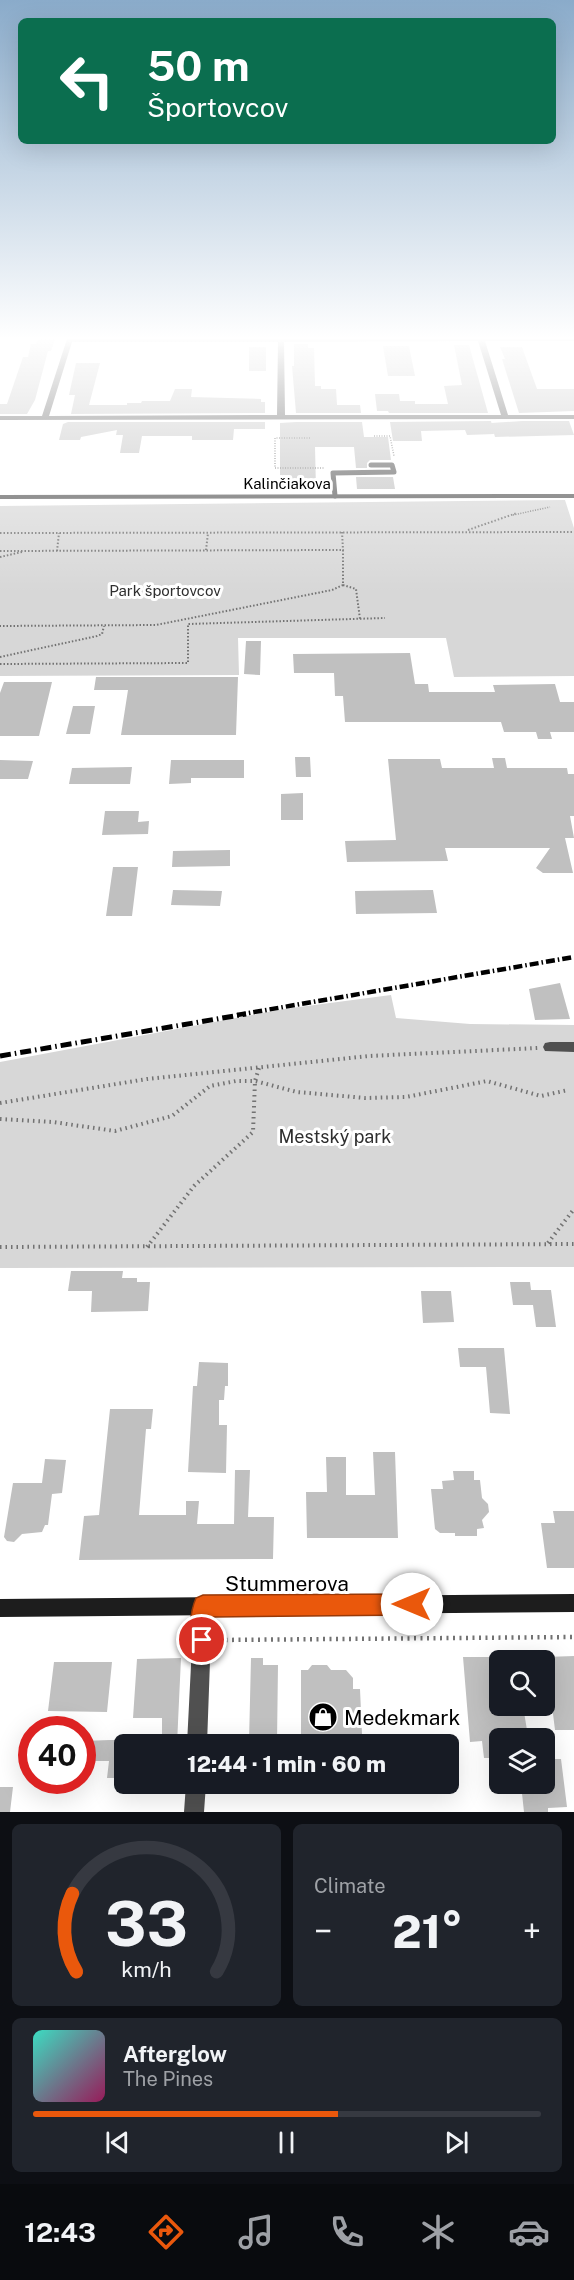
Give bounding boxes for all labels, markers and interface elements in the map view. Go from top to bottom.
text: 50 m [147,41,250,90]
icon: left [48,42,126,120]
text: Športovcov [147,91,288,123]
street label: Kalinčiakova [243,475,331,492]
park label: Park športovcov [109,582,221,599]
park label: Mestský park [279,1126,391,1147]
street label: Stummerova [225,1571,349,1596]
position arrow [380,1572,444,1636]
pin [176,1614,227,1665]
icon: arrive [185,1623,218,1656]
map controls [489,1650,555,1794]
button: search [489,1650,555,1716]
shop icon: Medekmark [307,1701,339,1733]
place label: Medekmark [344,1705,461,1730]
speed limit sign: 40 [18,1716,96,1794]
button: layers [489,1728,555,1794]
text: 12:44 · 1 min · 60 m [187,1751,386,1777]
text: Climate [314,1874,386,1898]
text: 33 [105,1887,188,1960]
text: 21° [392,1905,463,1958]
text: − [314,1912,332,1950]
text: + [523,1912,541,1950]
text: km/h [121,1957,172,1982]
text: Afterglow [123,2041,227,2067]
text: The Pines [123,2067,213,2091]
icon: previous [101,2126,134,2159]
icon: pause [270,2126,303,2159]
icon: next [440,2126,473,2159]
icon: directions [145,2211,187,2253]
icon: music [235,2211,277,2253]
icon: phone [326,2211,368,2253]
icon: climate [417,2211,459,2253]
icon: car [508,2211,550,2253]
text: 12:43 [24,2216,96,2248]

